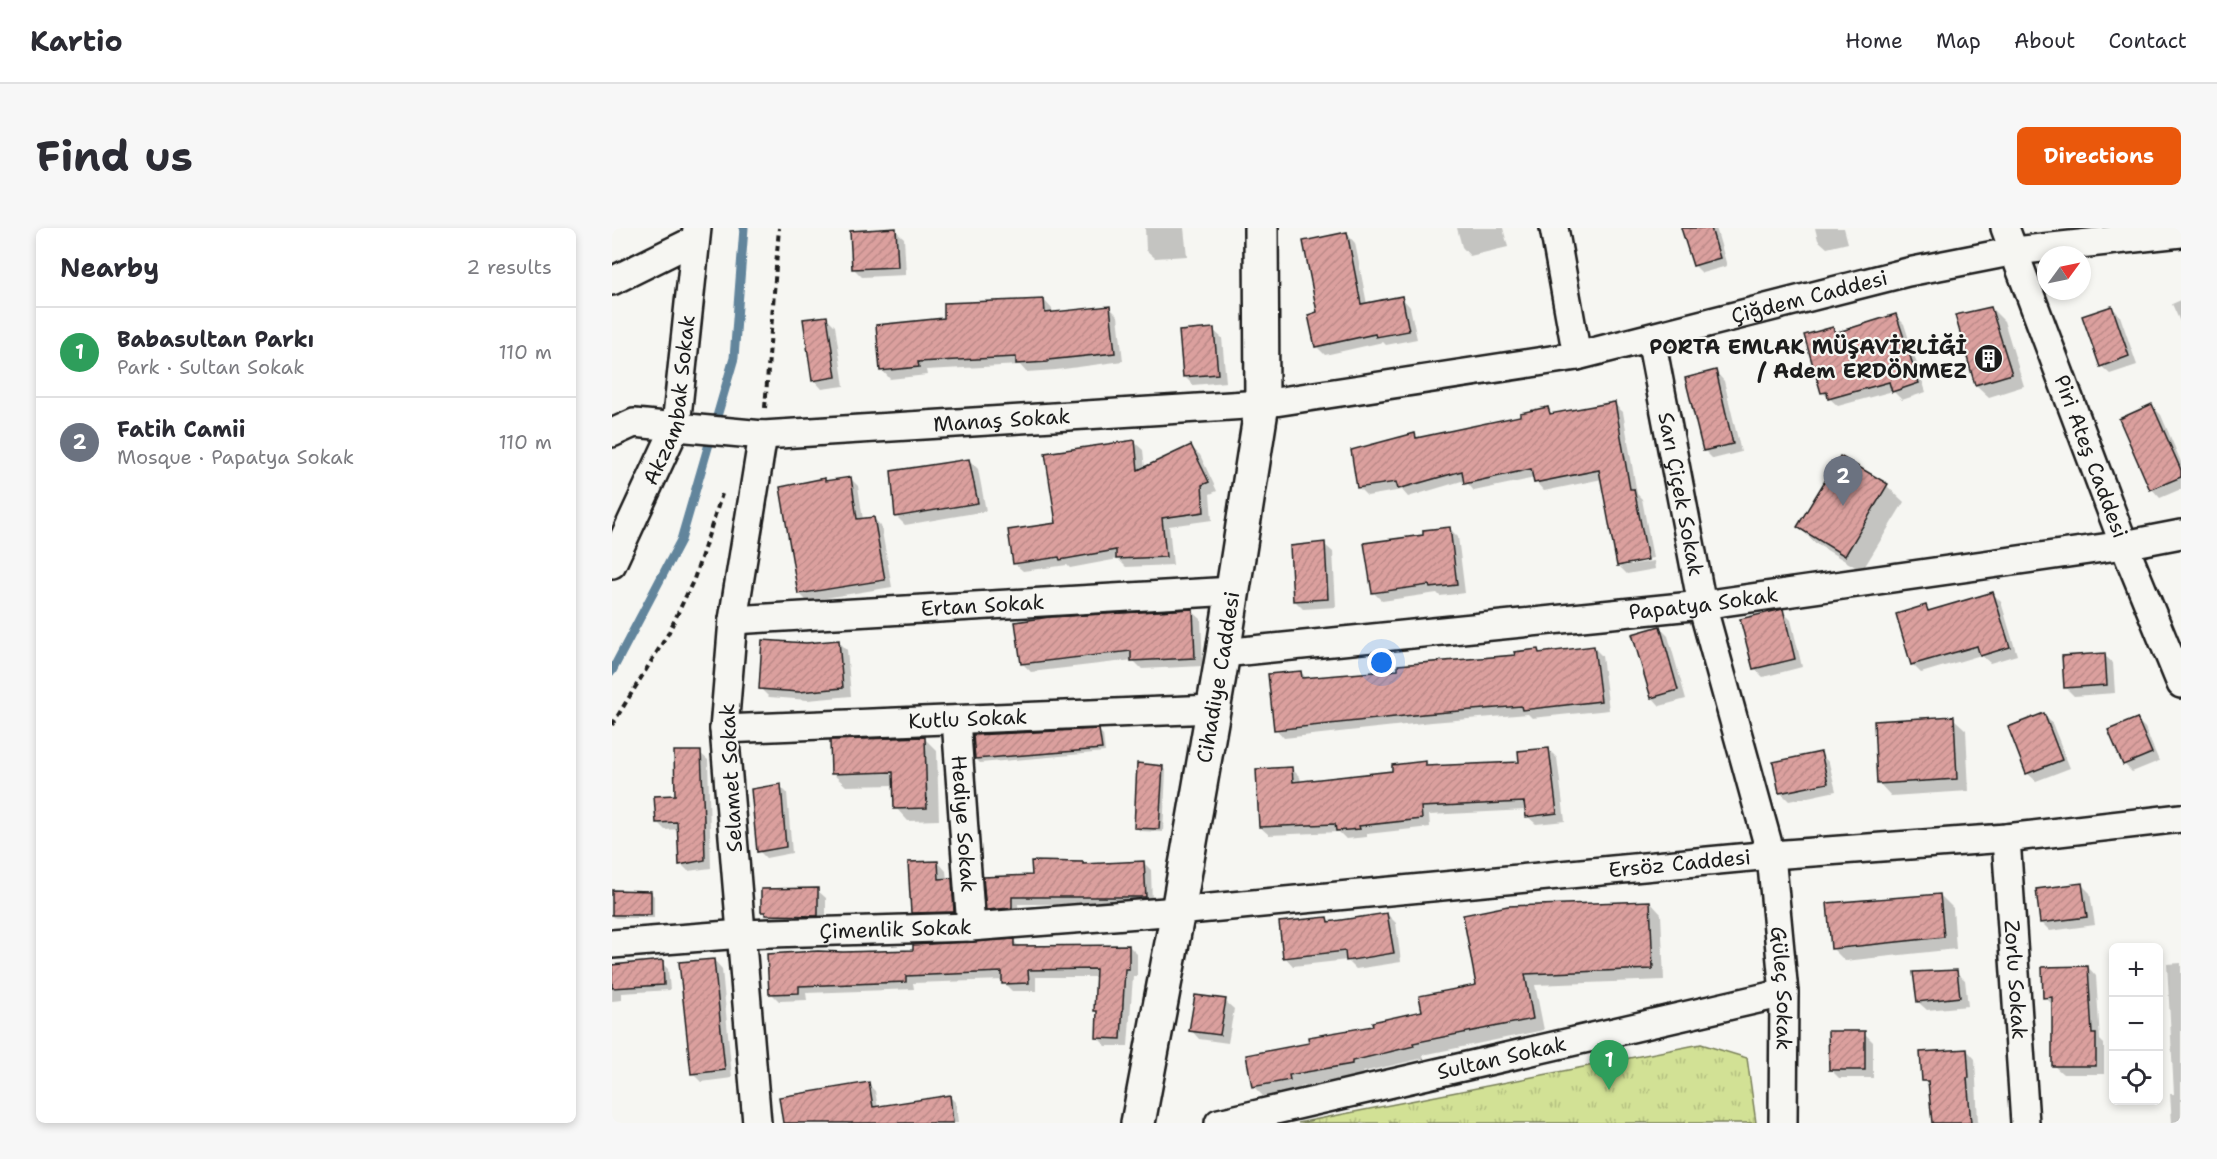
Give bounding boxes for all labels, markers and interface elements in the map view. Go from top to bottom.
text: Kartio [30,22,123,60]
text: Home [1845,27,1903,55]
text: Map [1936,27,1981,55]
text: About [2014,27,2075,55]
text: Contact [2108,27,2187,55]
button: Directions [2017,127,2181,185]
text: Find us [36,128,193,184]
north arrow [2037,246,2091,300]
text: Nearby [60,250,159,285]
text: 2 results [466,254,552,280]
street label: Çiğdem Caddesi [1728,264,1891,330]
street label: Akzambak Sokak [636,314,702,490]
text: Babasultan Parkı [117,325,314,354]
place label: PORTA EMLAK MÜŞAVİRLİĞİ / Adem ERDÖNMEZ [1649,333,1967,385]
text: 1 [75,339,84,365]
text: 110 m [498,339,552,365]
building icon: PORTA EMLAK MÜŞAVİRLİĞİ / Adem ERDÖNMEZ [1972,343,2004,375]
text: Park · Sultan Sokak [117,354,305,380]
street label: Piri Ateş Caddesi [2047,371,2134,542]
street label: Manaş Sokak [933,402,1071,438]
street label: Sarı Çiçek Sokak [1651,410,1710,579]
text: Fatih Camii [117,415,245,444]
text: 2 [73,429,87,455]
text: 110 m [498,429,552,455]
text: Mosque · Papatya Sokak [117,444,354,470]
pin: 2 [1824,456,1862,506]
street label: Papatya Sokak [1627,580,1780,626]
street label: Ertan Sokak [920,588,1045,623]
street label: Cihadiye Caddesi [1190,589,1246,765]
your location [1367,648,1396,677]
street label: Selamet Sokak [713,703,749,853]
street label: Kutlu Sokak [908,703,1028,735]
street label: Hediye Sokak [945,754,982,893]
street label: Ersöz Caddesi [1607,843,1752,884]
street label: Çimenlik Sokak [819,913,972,946]
street label: Zorlu Sokak [1998,919,2033,1040]
street label: Güleç Sokak [1764,925,1798,1050]
map controls [2109,943,2163,1105]
button: + [2109,943,2163,997]
button: − [2109,997,2163,1051]
street label: Sultan Sokak [1434,1030,1569,1086]
pin: 1 [1590,1040,1628,1090]
button: locate [2109,1051,2163,1105]

